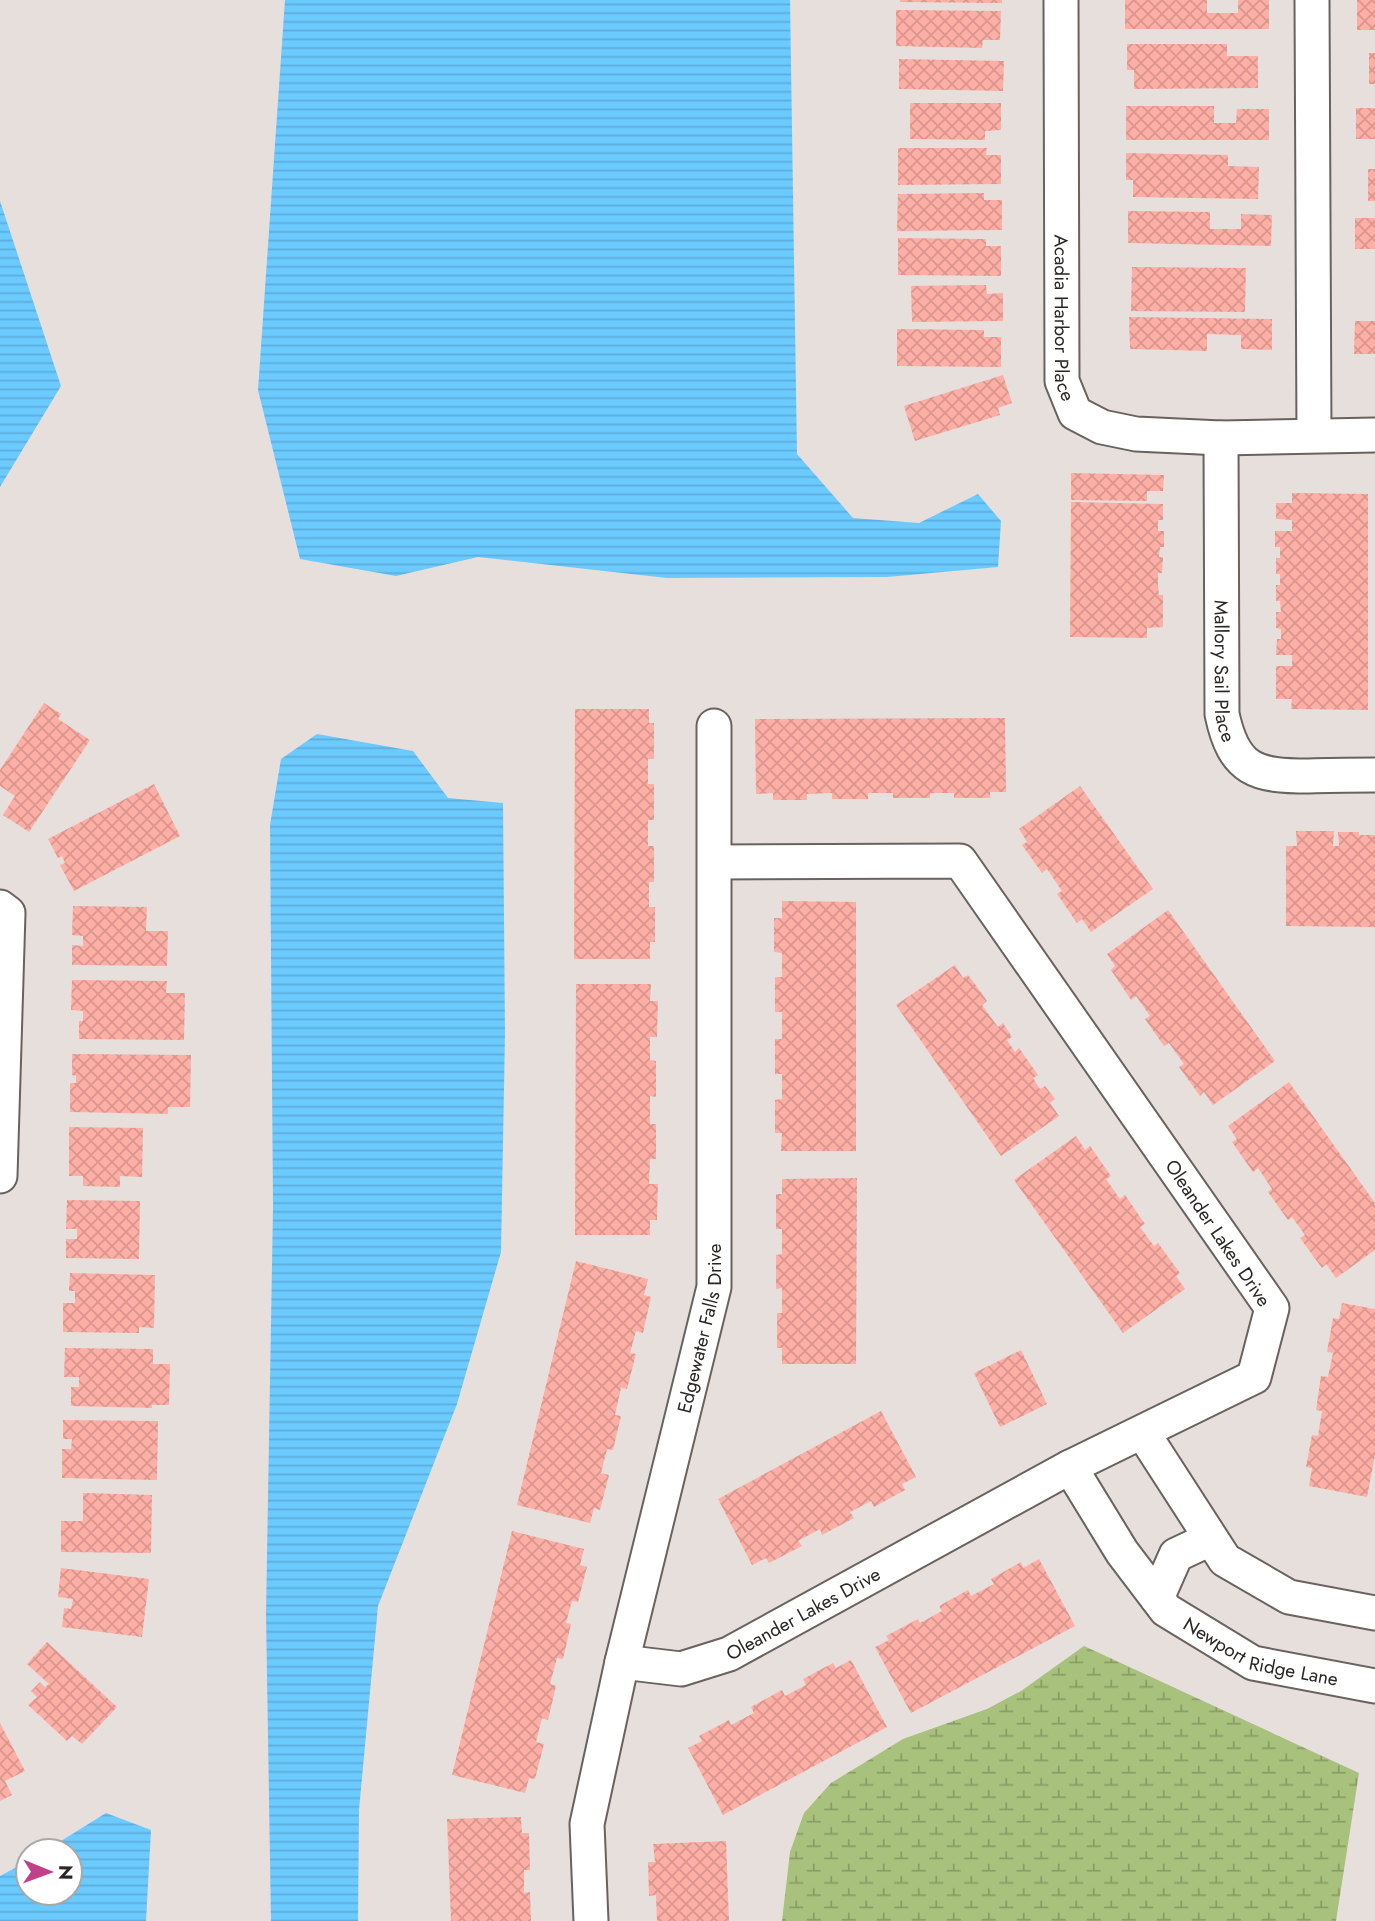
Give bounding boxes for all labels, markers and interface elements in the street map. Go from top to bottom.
street label: Acadia Harbor Place [1048,234,1082,405]
street label: Mallory Sail Place [1208,600,1243,746]
street label: Oleander Lakes Drive [1159,1154,1277,1312]
street label: Edgewater Falls Drive [670,1243,728,1416]
street label: Oleander Lakes Drive [721,1560,885,1667]
street label: Newport Ridge Lane [1178,1610,1341,1692]
north arrow [14,1837,84,1907]
text: N [52,1865,79,1880]

